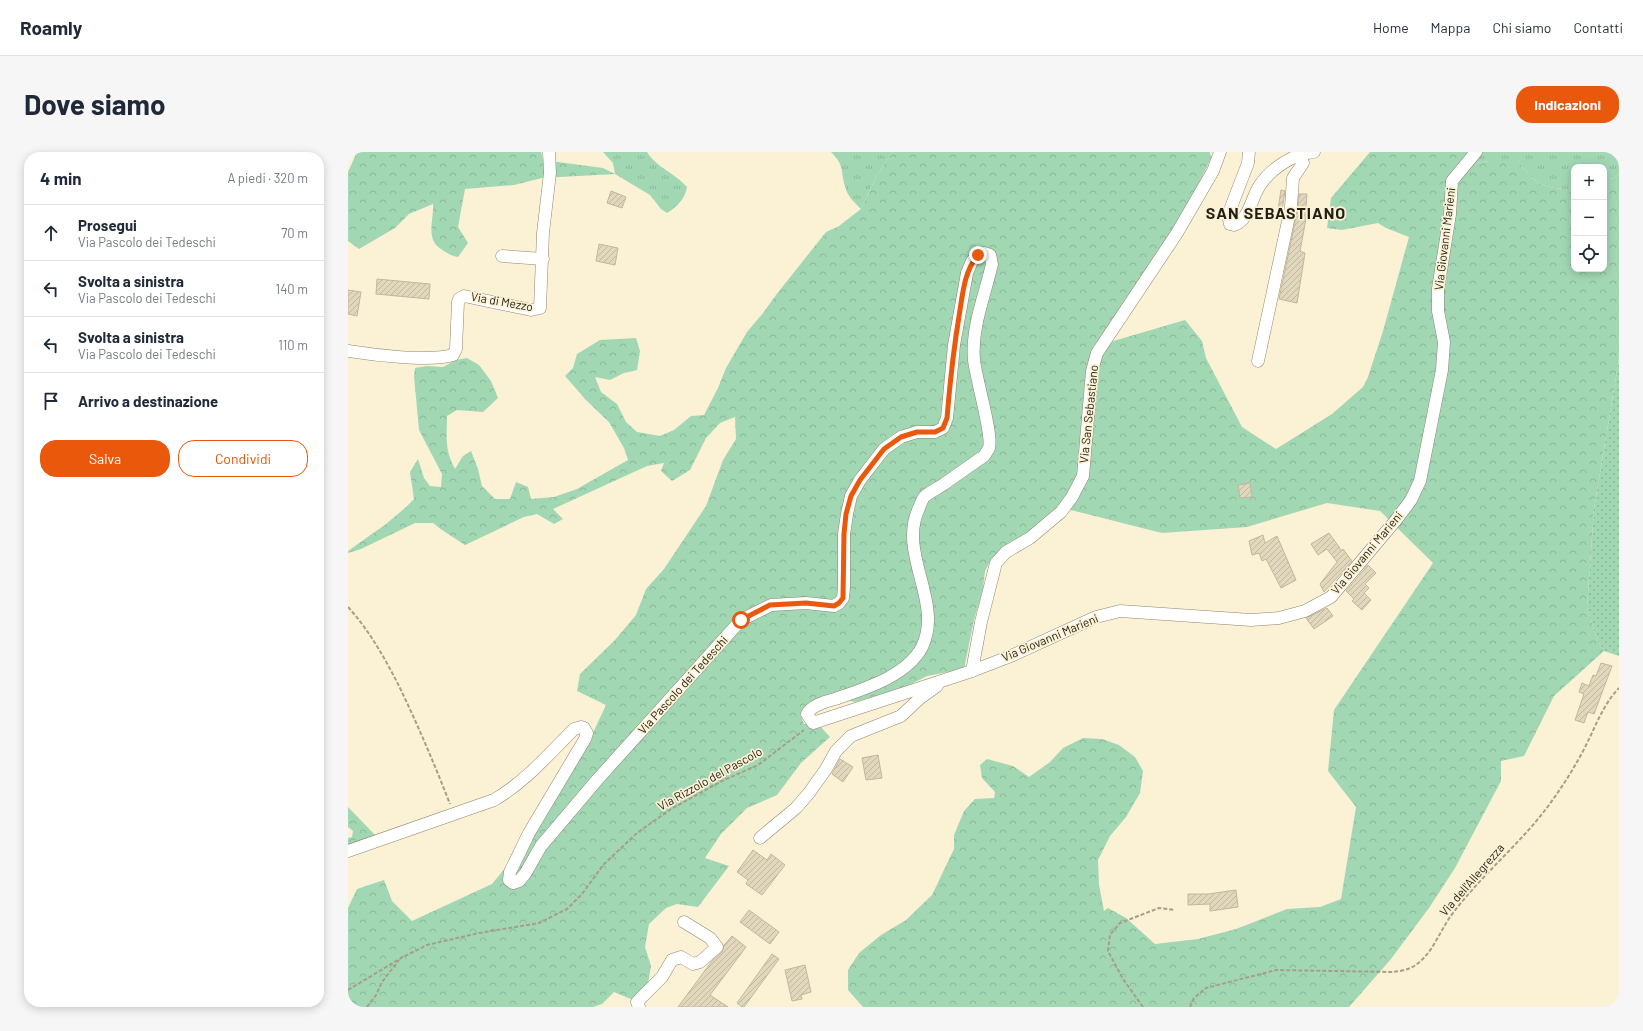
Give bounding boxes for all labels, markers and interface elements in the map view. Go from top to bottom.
text: Roamly [20,16,82,39]
text: Home [1373,19,1409,36]
text: Mappa [1431,19,1470,36]
text: Chi siamo [1492,19,1551,36]
text: Contatti [1573,19,1623,36]
button: Indicazioni [1516,86,1619,123]
text: Dove siamo [24,87,166,121]
map controls [1571,164,1607,272]
button: + [1571,164,1607,200]
text: 4 min [40,168,82,188]
text: A piedi · 320 m [227,170,308,186]
street label: Via Giovanni Marieni [1431,187,1457,291]
button: − [1571,200,1607,236]
district label: SAN SEBASTIANO [1206,203,1346,222]
text: Prosegui [78,216,137,234]
icon: ahead [40,222,62,244]
text: 70 m [281,225,308,241]
text: Via Pascolo dei Tedeschi [78,234,216,250]
button: locate [1571,236,1607,272]
route end [969,246,987,264]
text: Svolta a sinistra [78,272,184,290]
icon: left [40,278,62,300]
text: 140 m [276,281,308,297]
street label: Via di Mezzo [470,289,534,313]
text: Via Pascolo dei Tedeschi [78,290,216,306]
text: Svolta a sinistra [78,328,184,346]
icon: left [40,334,62,356]
text: 110 m [278,337,308,353]
text: Via Pascolo dei Tedeschi [78,346,216,362]
street label: Via San Sebastiano [1076,364,1100,464]
icon: arrive [40,390,62,412]
text: Arrivo a destinazione [78,392,218,410]
button: Salva [40,440,170,477]
button: Condividi [178,440,308,477]
street label: Via Giovanni Marieni [1328,508,1405,597]
street label: Via Giovanni Marieni [999,610,1100,664]
route start [732,611,750,629]
street label: Via Pascolo dei Tedeschi [634,632,730,736]
street label: Via Rizzolo del Pascolo [655,744,764,813]
street label: Via dell'Allegrezza [1436,840,1506,918]

